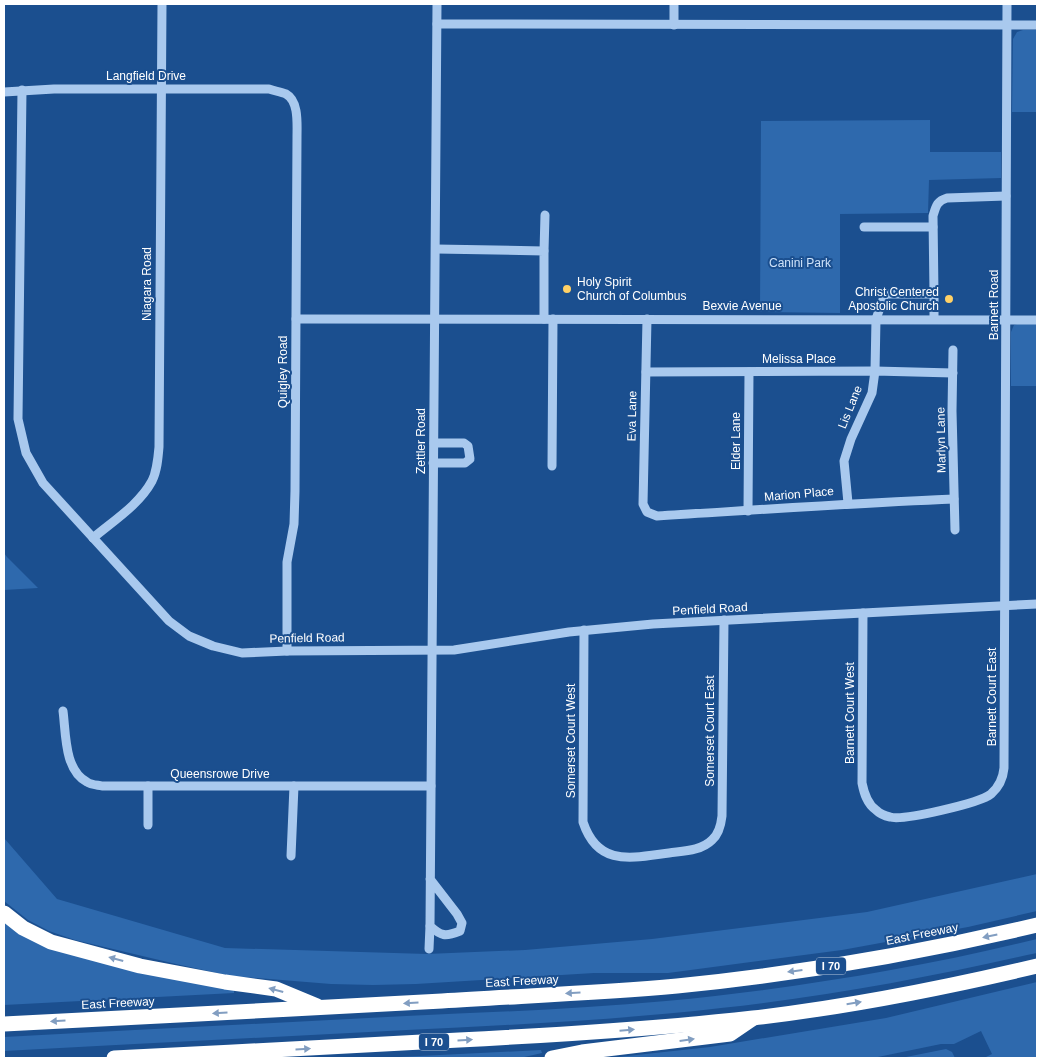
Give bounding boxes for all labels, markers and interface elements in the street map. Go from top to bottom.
street label: Langfield Drive [106,69,186,83]
street label: Niagara Road [140,247,154,321]
park label: Canini Park [769,256,832,270]
street label: Barnett Road [987,270,1001,340]
place label: Holy Spirit Church of Columbus [577,275,686,303]
marker: Holy Spirit Church of Columbus [561,283,573,295]
place label: Christ Centered Apostolic Church [848,285,939,313]
marker: Christ Centered Apostolic Church [943,293,955,305]
street label: Bexvie Avenue [702,299,782,313]
street label: Quigley Road [276,336,290,408]
street label: Melissa Place [762,352,836,366]
street label: Lis Lane [835,383,865,431]
street label: Eva Lane [625,390,639,441]
street label: Marlyn Lane [933,407,949,473]
street label: Zettler Road [414,408,428,474]
street label: Elder Lane [729,412,743,470]
street label: Marion Place [764,484,835,504]
street label: Penfield Road [672,600,748,618]
street label: Penfield Road [269,630,345,646]
street label: Barnett Court East [985,647,999,746]
street label: Barnett Court West [843,661,857,764]
street label: Somerset Court East [703,675,717,787]
street label: Somerset Court West [564,683,578,798]
street label: Queensrowe Drive [170,767,270,781]
street label: East Freeway [885,920,959,948]
one-way arrow [982,932,997,940]
one-way arrow [109,955,124,963]
road number: I 70 [816,958,846,974]
one-way arrow [787,967,803,975]
street label: East Freeway [485,972,559,990]
one-way arrow [268,986,283,994]
one-way arrow [565,990,581,998]
street label: East Freeway [81,994,155,1012]
one-way arrow [402,999,418,1007]
one-way arrow [846,999,862,1007]
one-way arrow [212,1009,228,1017]
one-way arrow [49,1017,65,1025]
one-way arrow [620,1026,636,1034]
road number: I 70 [419,1034,449,1050]
one-way arrow [457,1036,473,1044]
one-way arrow [679,1036,695,1044]
one-way arrow [295,1044,311,1052]

